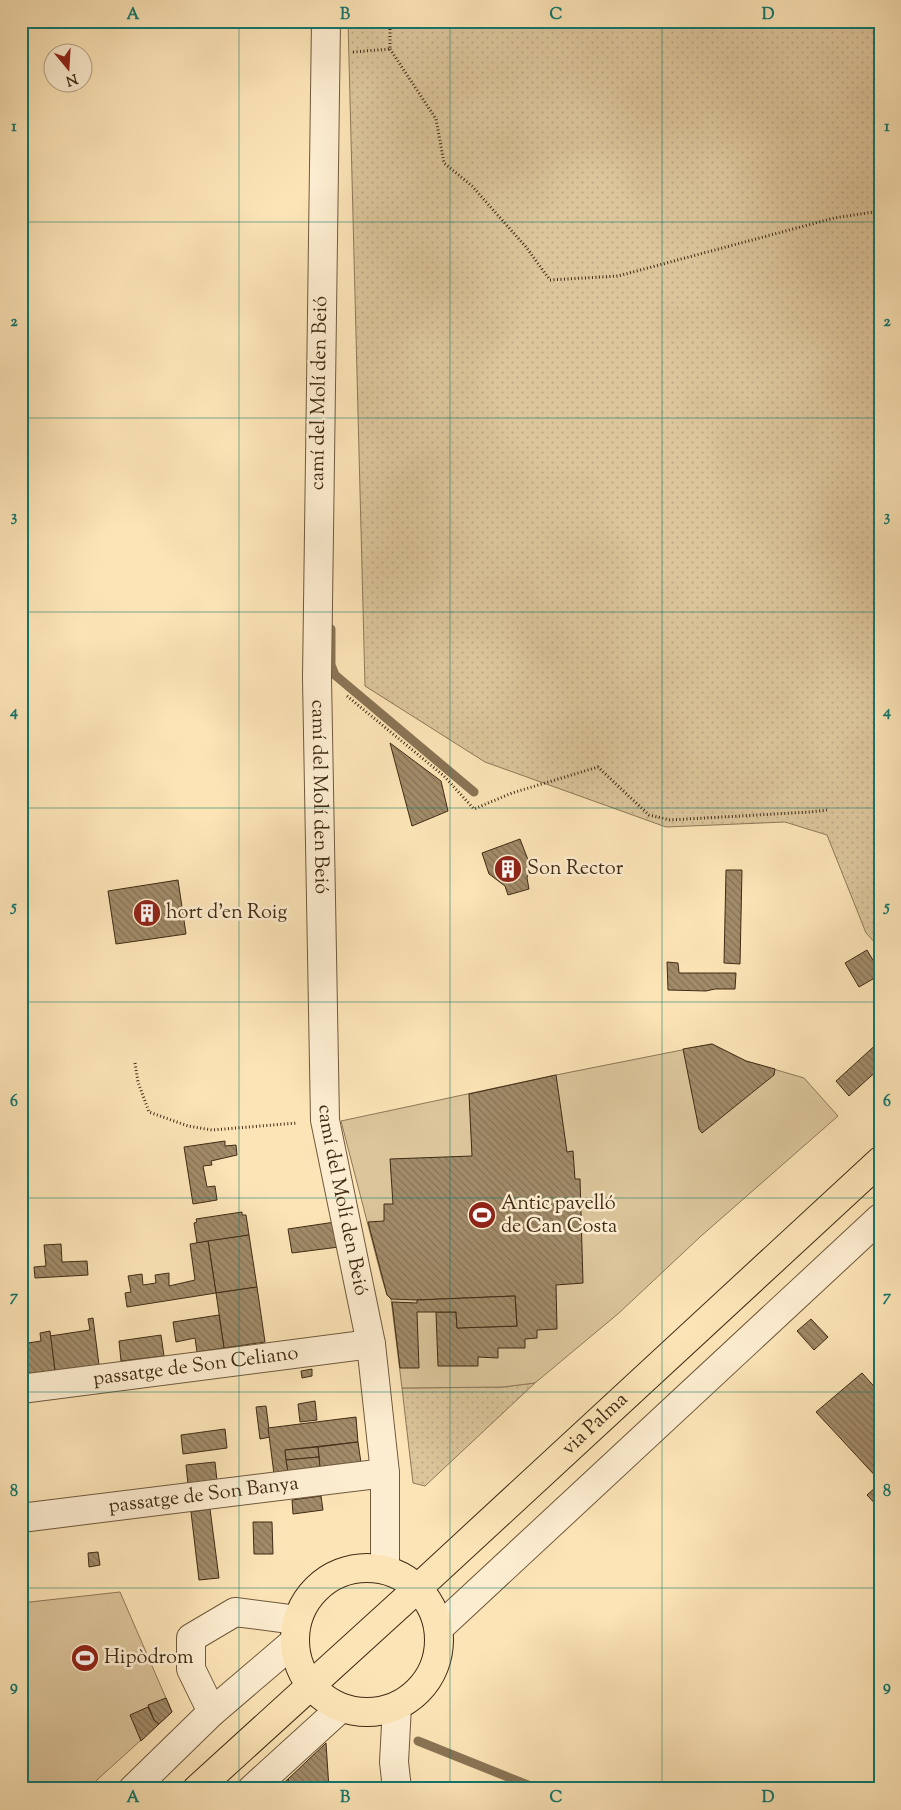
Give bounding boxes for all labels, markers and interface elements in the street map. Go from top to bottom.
text: A [127,4,140,27]
text: B [340,4,350,27]
text: C [550,4,563,27]
text: D [762,4,775,27]
north arrow [42,42,92,92]
text: N [63,67,80,90]
text: 1 [11,116,17,139]
text: 1 [884,116,890,139]
street label: camí del Molí den Beió [304,296,336,490]
text: 2 [10,311,18,334]
text: 2 [883,311,891,334]
text: 3 [11,506,18,529]
text: 3 [884,506,891,529]
street label: camí del Molí den Beió [303,699,335,894]
text: 4 [9,701,18,724]
text: 4 [882,701,891,724]
building icon: Son Rector [493,854,523,884]
place label: Son Rector [527,855,624,884]
text: 5 [9,896,17,919]
text: 5 [882,896,890,919]
building icon: hort d'en Roig [132,898,162,928]
place label: hort d'en Roig [166,899,287,928]
text: 6 [10,1091,18,1114]
text: 6 [883,1091,891,1114]
street label: camí del Molí den Beió [310,1104,375,1298]
place label: Antic pavelló de Can Costa [501,1190,617,1242]
sports icon: Antic pavelló de Can Costa [467,1200,497,1230]
text: 7 [10,1286,19,1309]
text: 7 [883,1286,892,1309]
street label: passatge de Son Celiano [91,1339,300,1394]
street label: via Palma [555,1386,635,1462]
street label: passatge de Son Banya [107,1469,300,1522]
text: 8 [10,1481,18,1504]
text: 8 [883,1481,891,1504]
sports icon: Hipòdrom [70,1643,100,1673]
place label: Hipòdrom [104,1644,194,1673]
text: 9 [10,1676,18,1699]
text: 9 [883,1676,891,1699]
text: A [127,1787,140,1810]
text: B [340,1787,350,1810]
text: C [550,1787,563,1810]
text: D [762,1787,775,1810]

